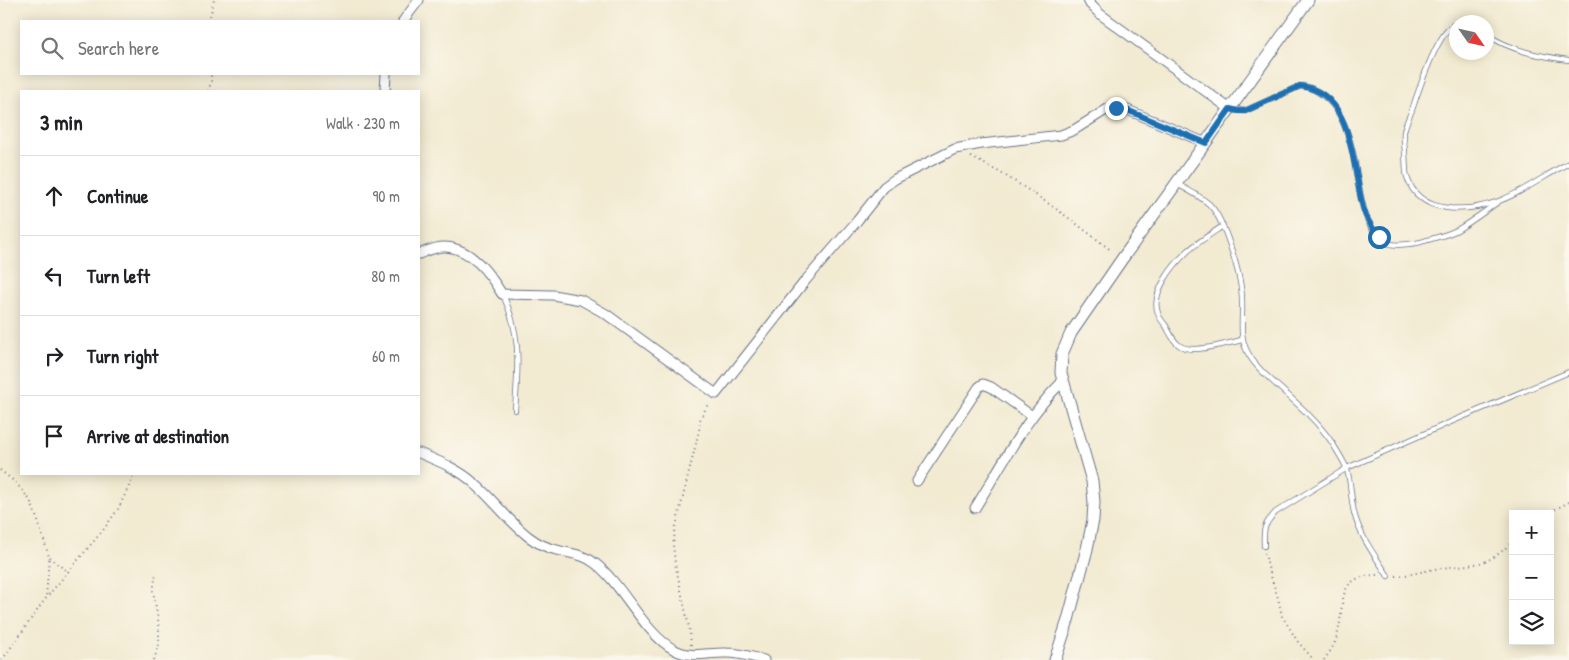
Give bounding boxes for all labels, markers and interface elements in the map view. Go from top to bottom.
north arrow [1449,15,1494,60]
search box [20,20,420,75]
icon: search [38,34,66,62]
text: Search here [78,35,159,61]
route end [1105,97,1128,120]
text: 3 min [40,108,83,137]
text: Walk · 230 m [326,112,400,134]
icon: ahead [40,182,68,210]
text: Continue [87,183,148,209]
text: 90 m [372,185,400,207]
route start [1368,226,1391,249]
icon: left [40,262,68,290]
text: Turn left [87,263,150,289]
text: 80 m [371,265,400,287]
icon: right [40,342,68,370]
text: Turn right [87,343,158,369]
text: 60 m [372,345,400,367]
icon: arrive [40,422,68,450]
text: Arrive at destination [87,423,229,449]
map controls [1509,510,1554,645]
button: + [1509,510,1554,555]
button: − [1509,555,1554,600]
button: layers [1509,600,1554,645]

